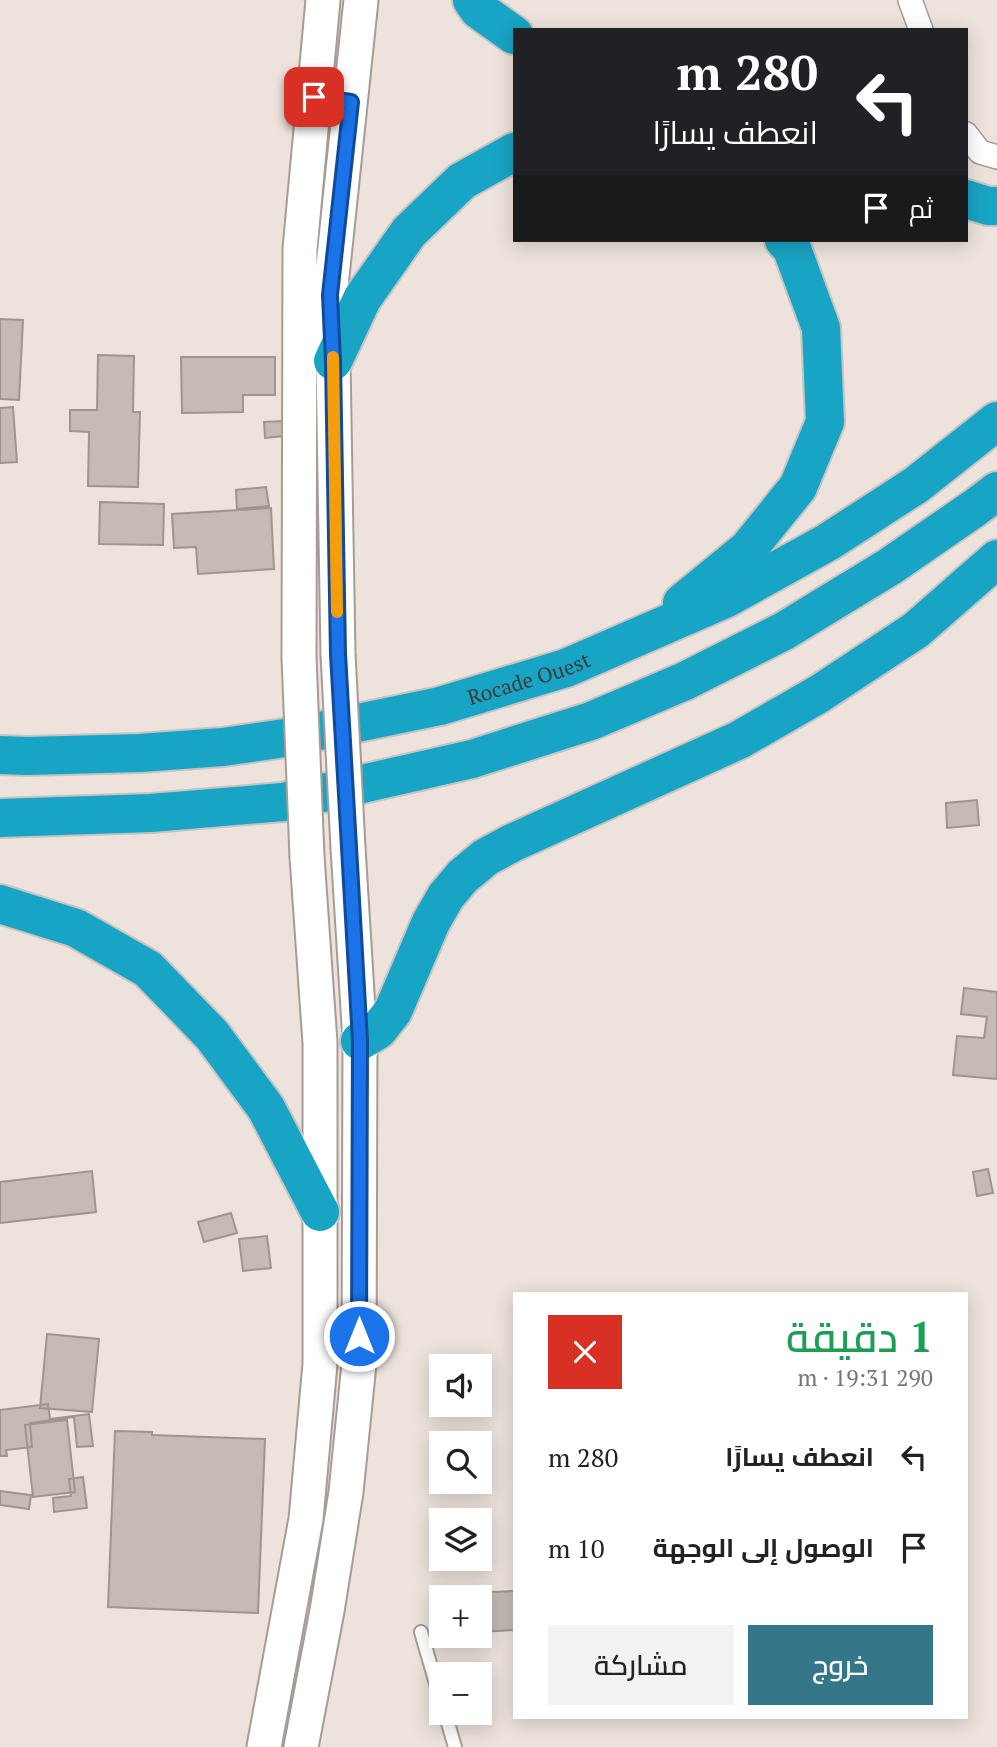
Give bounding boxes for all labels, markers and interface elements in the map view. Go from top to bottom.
text: 280 m [676,39,818,104]
icon: left [842,56,933,147]
pin [284,67,344,127]
icon: arrive [295,78,333,116]
text: انعطف يسارًا [652,111,818,153]
icon: arrive [857,189,895,227]
text: ثم [909,191,933,225]
street label: Rocade Ouest [464,645,595,711]
position arrow [322,1299,396,1373]
text: 1 دقيقة [786,1308,933,1364]
button: close [548,1315,622,1389]
map controls [429,1354,492,1725]
button: sound [429,1354,492,1417]
text: 290 m · 19:31 [798,1362,933,1393]
button: search [429,1431,492,1494]
icon: left [895,1438,933,1476]
text: انعطف يسارًا [725,1439,874,1473]
text: 280 m [548,1440,618,1474]
button: layers [429,1508,492,1571]
icon: arrive [895,1529,933,1567]
text: الوصول إلى الوجهة [653,1530,874,1564]
text: 10 m [548,1531,605,1565]
button: + [429,1585,492,1648]
button: مشاركة [548,1625,734,1705]
button: خروج [748,1625,933,1705]
button: − [429,1662,492,1725]

